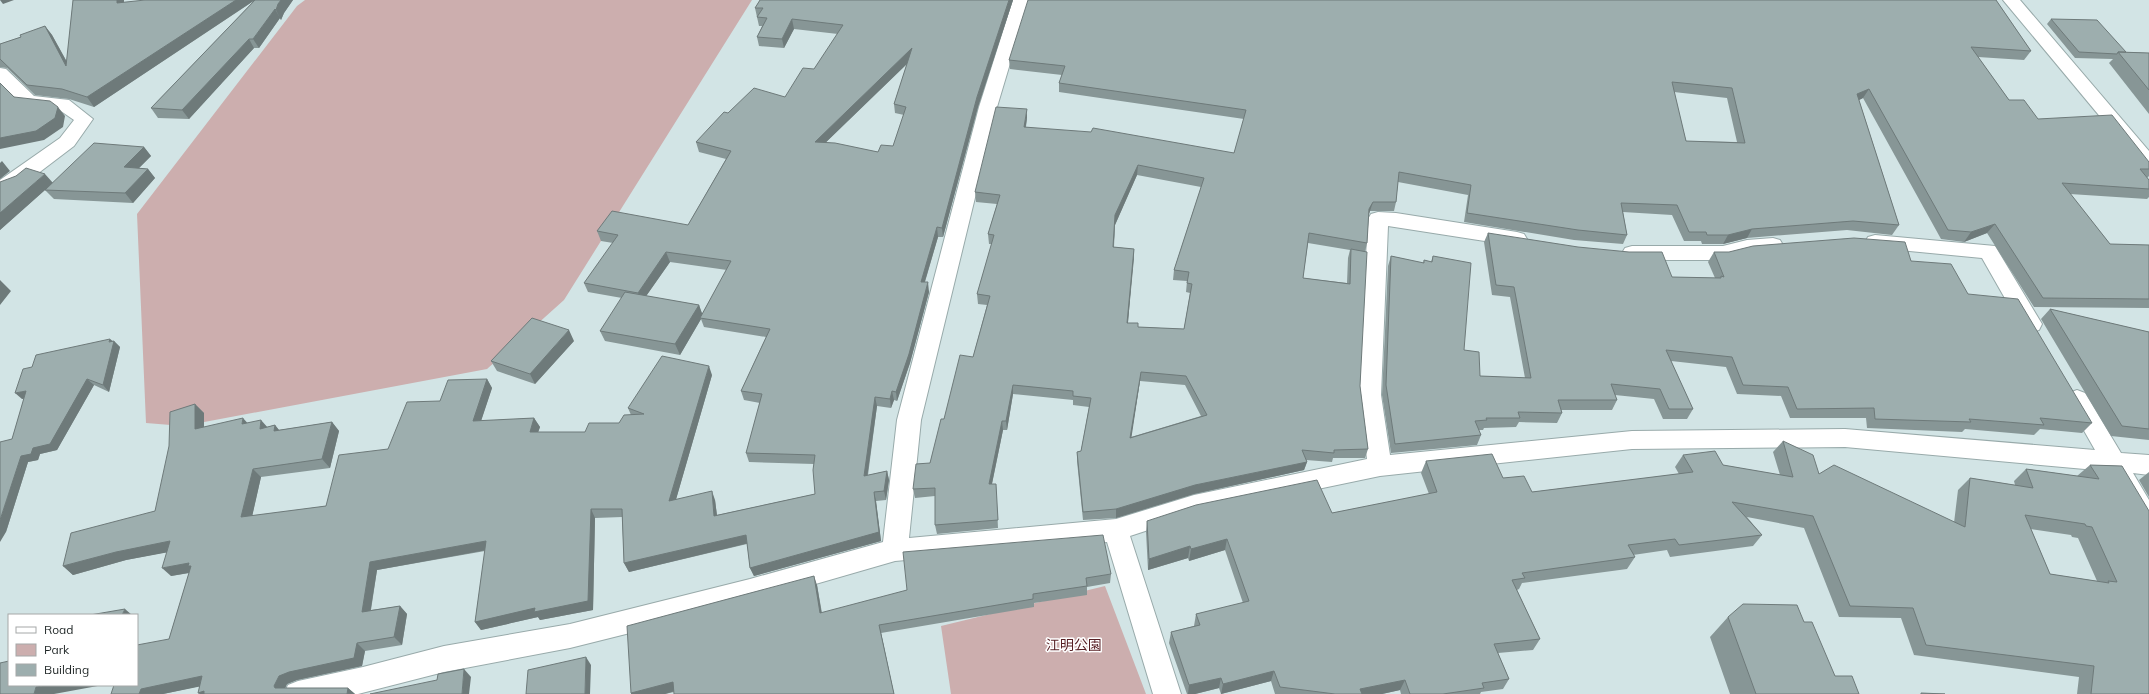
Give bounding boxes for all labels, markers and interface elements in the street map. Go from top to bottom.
legend [8,614,138,686]
text: Road [44,622,73,637]
park label: 江明公園 [1046,636,1102,654]
text: Park [44,642,70,657]
text: Building [44,662,89,677]

